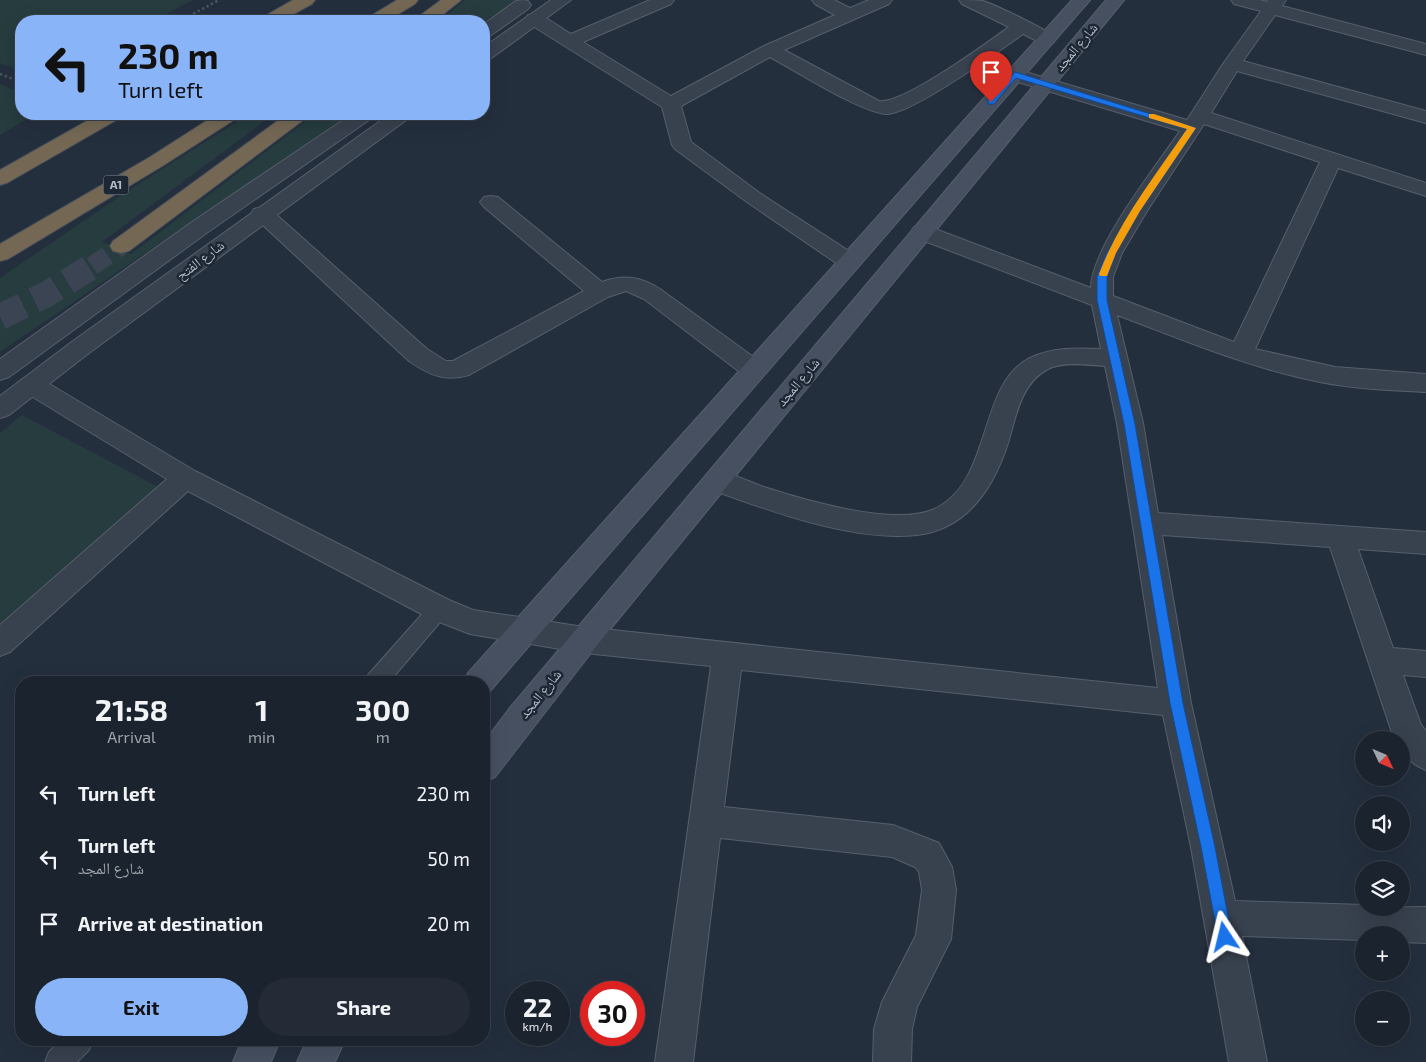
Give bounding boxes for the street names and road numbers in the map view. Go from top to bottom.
street label: شارع المجد [1051,19,1102,76]
road number: A1 [104,176,128,194]
street label: شارع الفتح [172,236,228,285]
street label: شارع المجد [773,354,824,411]
street label: شارع المجد [515,666,566,723]

